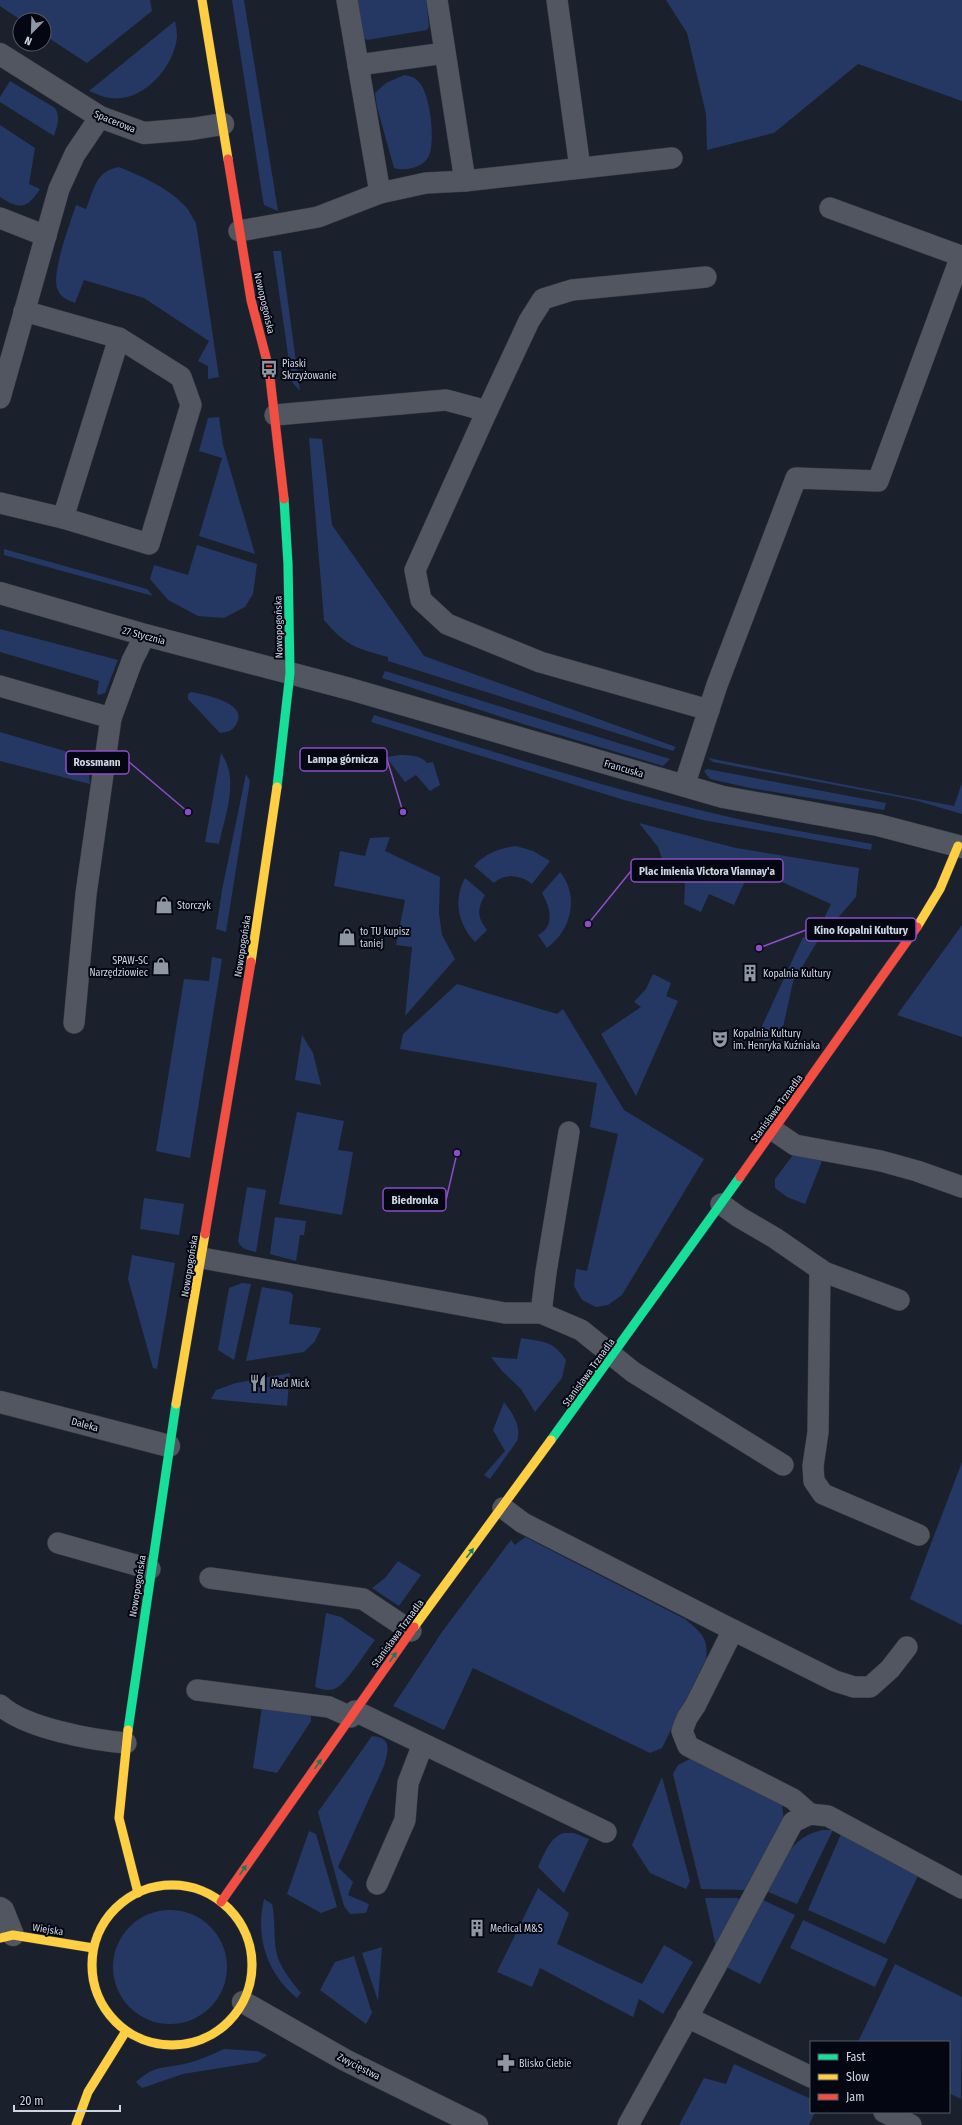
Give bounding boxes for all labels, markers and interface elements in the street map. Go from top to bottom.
north arrow [12,12,52,52]
text: N [23,33,34,48]
street label: Spacerowa [92,108,137,136]
street label: Nowopogońska [251,271,278,335]
place label: Piaski Skrzyżowanie [282,358,337,382]
bus stop icon: Piaski Skrzyżowanie [259,359,279,379]
street label: Nowopogońska [271,596,286,658]
street label: 27 Stycznia [121,624,167,648]
callout: Lampa górnicza [300,748,387,771]
callout: Rossmann [66,751,129,774]
text: Lampa górnicza [307,753,379,766]
text: Rossmann [74,756,121,769]
street label: Francuska [603,758,645,780]
callout: Plac imienia Victora Viannay'a [631,859,783,882]
text: Plac imienia Victora Viannay'a [639,865,775,878]
shop icon: Storczyk [154,895,174,915]
place label: Storczyk [177,900,211,912]
street label: Nowopogońska [231,914,254,978]
callout: Kino Kopalni Kultury [806,918,916,941]
text: Kino Kopalni Kultury [814,924,909,937]
place label: to TU kupisz taniej [360,926,410,950]
shop icon: to TU kupisz taniej [337,927,357,947]
place label: SPAW-SC Narzędziowiec [89,955,149,979]
shop icon: SPAW-SC Narzędziowiec [151,956,171,976]
building icon: Kopalnia Kultury [740,963,760,983]
place label: Kopalnia Kultury [763,968,831,980]
place label: Kopalnia Kultury im. Henryka Kuźniaka [733,1028,820,1052]
theatre icon: Kopalnia Kultury im. Henryka Kuźniaka [710,1029,730,1049]
street label: Stanisława Trznadla [748,1072,806,1145]
callout: Biedronka [383,1188,446,1211]
text: Biedronka [392,1194,439,1207]
street label: Nowopogońska [178,1234,201,1298]
street label: Stanisława Trznadla [560,1336,618,1409]
restaurant icon: Mad Mick [248,1373,268,1393]
place label: Mad Mick [271,1378,310,1390]
street label: Daleka [70,1416,100,1434]
one-way arrow [466,1547,474,1558]
street label: Nowopogońska [126,1554,149,1618]
street label: Stanisława Trznadla [369,1597,427,1670]
one-way arrow [389,1652,397,1663]
one-way arrow [314,1758,322,1769]
one-way arrow [239,1864,247,1875]
building icon: Medical M&S [467,1918,487,1938]
street label: Wiejska [32,1922,64,1938]
place label: Medical M&S [490,1923,543,1935]
legend [810,2041,950,2113]
text: Fast [846,2050,865,2064]
street label: Zwycięstwa [335,2051,382,2083]
pharmacy icon: Blisko Ciebie [496,2053,516,2073]
place label: Blisko Ciebie [519,2058,571,2070]
text: Slow [846,2070,869,2084]
scale bar [14,2087,120,2113]
text: Jam [846,2090,864,2104]
text: 20 m [20,2094,44,2108]

